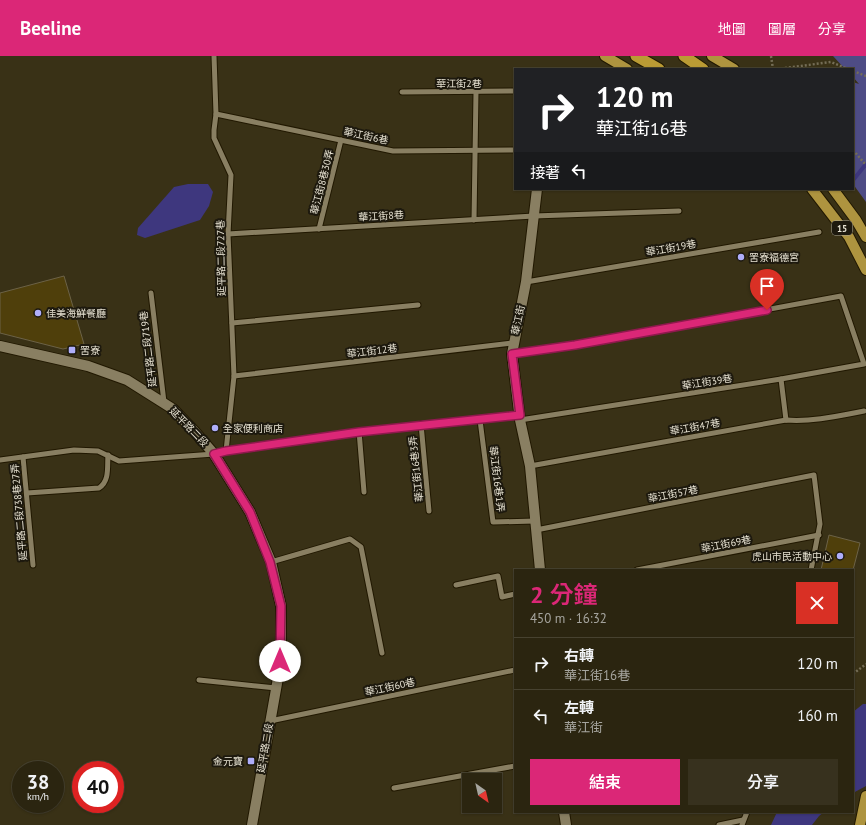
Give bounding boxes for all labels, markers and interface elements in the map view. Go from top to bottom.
text: Beeline [20,16,81,40]
text: 地圖 [718,20,746,38]
text: 圖層 [768,20,796,38]
text: 分享 [818,20,846,38]
street label: 華江街2巷 [436,77,482,90]
text: 120 m [596,78,673,115]
icon: right [530,84,582,136]
text: 華江街16巷 [596,117,688,140]
street label: 華江街6巷 [342,125,390,147]
street label: 華江街8巷30弄 [308,148,336,216]
icon: left [568,160,590,182]
text: 接著 [530,163,560,182]
street label: 華江街8巷 [358,208,404,224]
street label: 延平路二段727巷 [214,220,228,296]
road number: 15 [832,221,852,235]
street label: 華江街19巷 [645,237,697,259]
place label: 罟寮福德宮 [749,251,799,264]
marker: 罟寮福德宮 [736,252,746,262]
pin [750,269,784,310]
icon: arrive [756,275,778,297]
street label: 華江街 [509,304,527,336]
place label: 佳美海鮮餐廳 [46,307,106,320]
marker: 佳美海鮮餐廳 [33,308,43,318]
street label: 延平路二段719巷 [137,310,159,388]
street label: 華江街12巷 [346,341,398,361]
place label: 罟寮 [80,344,100,357]
marker: 罟寮 [67,345,77,355]
street label: 華江街39巷 [681,372,733,392]
street label: 延平路二段 [167,405,211,449]
street label: 華江街47巷 [669,416,721,438]
place label: 全家便利商店 [223,422,283,435]
marker: 全家便利商店 [210,423,220,433]
street label: 華江街16巷3弄 [406,435,426,503]
street label: 華江街16巷1弄 [487,445,507,513]
street label: 延平路二段738巷27弄 [8,463,30,561]
street label: 華江街57巷 [647,483,699,505]
street label: 華江街69巷 [700,533,752,555]
place label: 虎山市民活動中心 [752,550,832,563]
marker: 虎山市民活動中心 [835,551,845,561]
text: 2 分鐘 [530,579,598,610]
button: close [796,582,838,624]
text: 450 m · 16:32 [530,610,607,627]
position arrow [259,640,301,682]
text: 右轉 [564,646,594,665]
icon: right [530,653,552,675]
text: 120 m [797,654,838,673]
text: 華江街16巷 [564,667,630,684]
street label: 華江街60巷 [364,675,416,699]
text: 左轉 [564,698,594,717]
icon: left [530,705,552,727]
text: 160 m [797,706,838,725]
text: 華江街 [564,719,603,736]
street label: 延平路二段 [254,722,276,774]
place label: 金元寶 [213,755,243,768]
marker: 金元寶 [246,756,256,766]
button: 結束 [530,759,680,805]
button: 分享 [688,759,838,805]
speed limit sign: 40 [72,761,124,813]
text: 38 [27,769,49,795]
north arrow [462,773,502,813]
map controls [462,773,502,813]
text: km/h [27,790,49,803]

